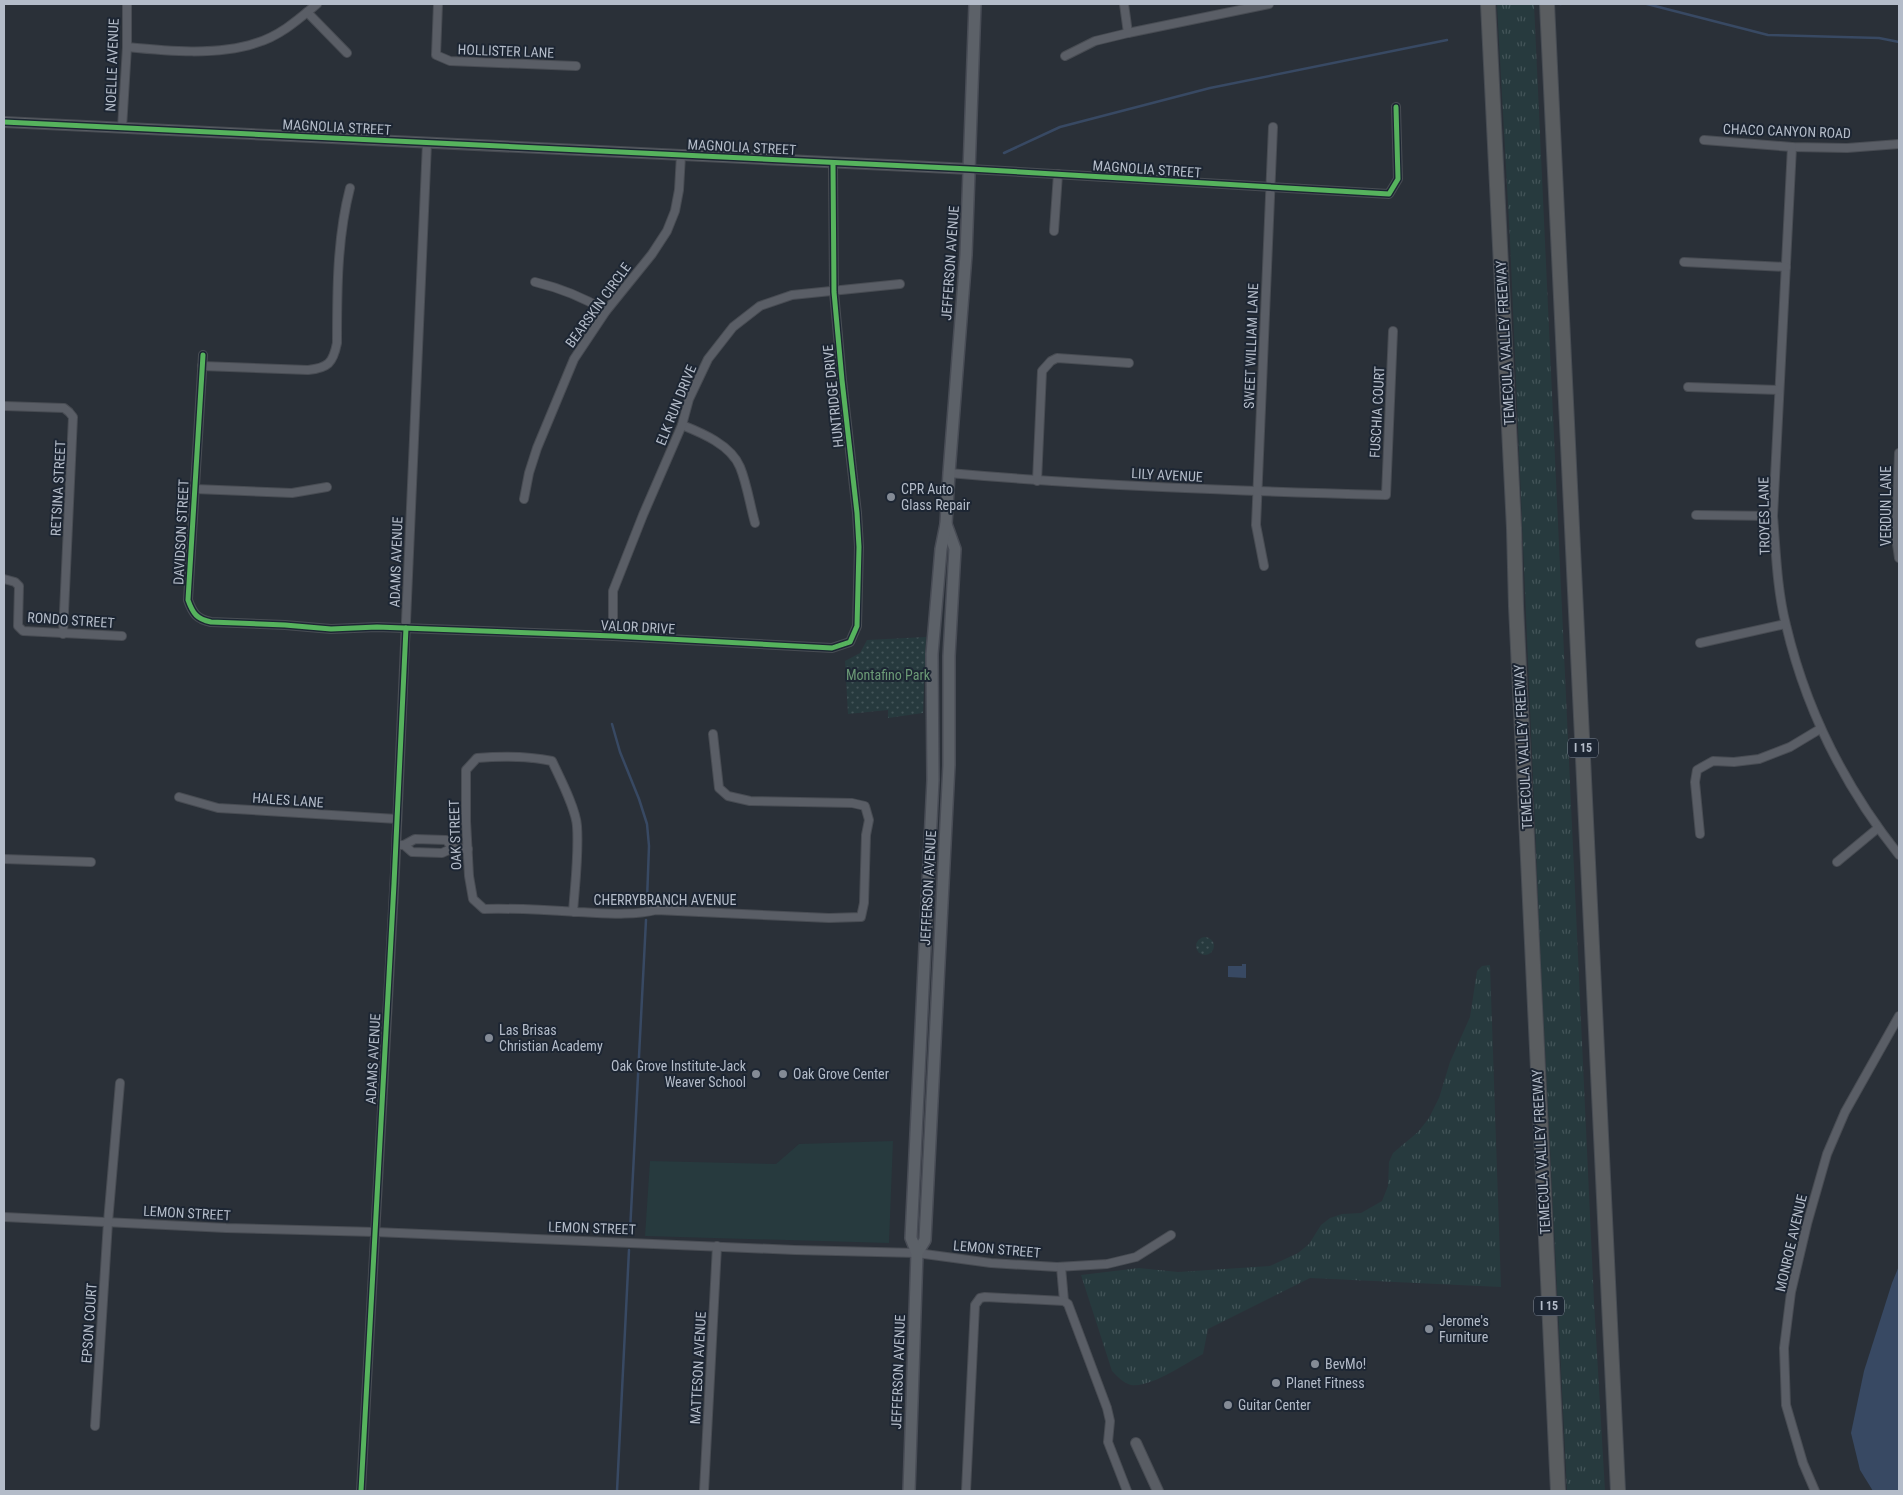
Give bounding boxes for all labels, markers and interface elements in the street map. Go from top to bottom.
street label: NOELLE AVENUE [102,18,122,112]
street label: HOLLISTER LANE [457,41,555,61]
street label: MAGNOLIA STREET [282,116,392,138]
street label: CHACO CANYON ROAD [1723,121,1851,141]
street label: MAGNOLIA STREET [687,136,797,158]
street label: MAGNOLIA STREET [1092,157,1202,181]
street label: JEFFERSON AVENUE [938,205,962,321]
street label: BEARSKIN CIRCLE [562,259,634,350]
street label: TEMECULA VALLEY FREEWAY [1493,259,1517,426]
street label: SWEET WILLIAM LANE [1241,283,1261,409]
street label: HUNTRIDGE DRIVE [820,344,846,448]
street label: ELK RUN DRIVE [653,362,699,448]
street label: FUSCHIA COURT [1367,366,1387,458]
street label: RETSINA STREET [48,440,68,536]
street label: LILY AVENUE [1131,465,1203,485]
street label: VERDUN LANE [1878,466,1894,546]
street label: TROYES LANE [1755,477,1773,555]
street label: DAVIDSON STREET [170,479,192,585]
place label: CPR Auto Glass Repair [901,481,970,513]
marker: CPR Auto Glass Repair [885,491,897,503]
street label: ADAMS AVENUE [386,516,406,608]
street label: RONDO STREET [27,609,115,631]
street label: VALOR DRIVE [600,617,676,637]
street label: TEMECULA VALLEY FREEWAY [1511,663,1535,830]
park label: Montafino Park [846,667,931,683]
road number: I 15 [1568,738,1598,758]
street label: HALES LANE [252,790,324,810]
street label: OAK STREET [446,799,464,871]
street label: JEFFERSON AVENUE [917,830,939,946]
street label: CHERRYBRANCH AVENUE [594,892,736,908]
street label: ADAMS AVENUE [363,1013,383,1105]
place label: Las Brisas Christian Academy [499,1022,603,1054]
marker: Las Brisas Christian Academy [483,1032,495,1044]
place label: Oak Grove Institute-Jack Weaver School [611,1058,747,1090]
place label: Oak Grove Center [793,1066,889,1082]
marker: Oak Grove Institute-Jack Weaver School [750,1068,762,1080]
marker: Oak Grove Center [777,1068,789,1080]
street label: TEMECULA VALLEY FREEWAY [1529,1068,1553,1235]
street label: MONROE AVENUE [1772,1193,1810,1293]
street label: LEMON STREET [143,1203,231,1223]
street label: LEMON STREET [548,1218,636,1238]
street label: LEMON STREET [953,1237,1041,1261]
street label: EPSON COURT [78,1282,100,1364]
road number: I 15 [1534,1296,1564,1315]
street label: MATTESON AVENUE [687,1311,709,1425]
place label: Jerome's Furniture [1439,1313,1489,1345]
street label: JEFFERSON AVENUE [888,1314,908,1430]
marker: Jerome's Furniture [1423,1323,1435,1335]
place label: BevMo! [1325,1356,1366,1372]
marker: BevMo! [1309,1358,1321,1370]
place label: Planet Fitness [1286,1375,1365,1391]
marker: Planet Fitness [1270,1377,1282,1389]
place label: Guitar Center [1238,1397,1311,1413]
marker: Guitar Center [1222,1399,1234,1411]

